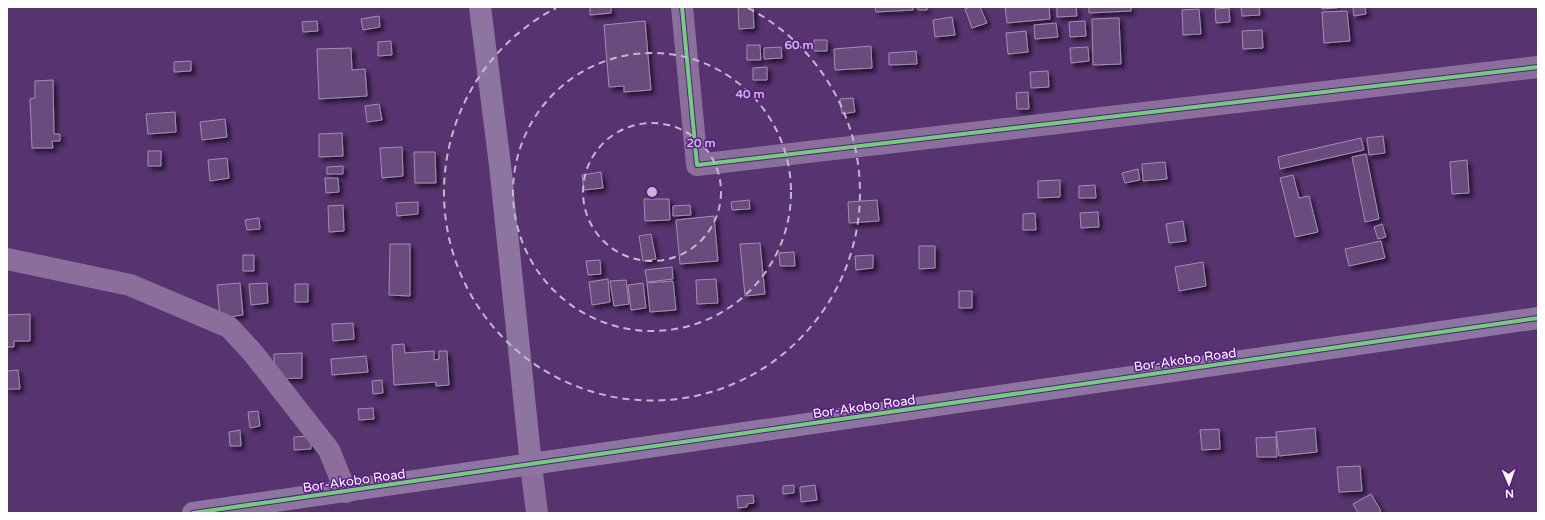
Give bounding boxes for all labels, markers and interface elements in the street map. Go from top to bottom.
text: 60 m [784,38,814,52]
text: 40 m [735,87,765,101]
text: 20 m [686,136,716,150]
centre of rings [645,185,659,199]
street label: Bor-Akobo Road [1133,345,1238,375]
street label: Bor-Akobo Road [812,392,917,422]
north arrow [1489,464,1529,504]
street label: Bor-Akobo Road [302,466,407,496]
text: N [1505,487,1514,500]

